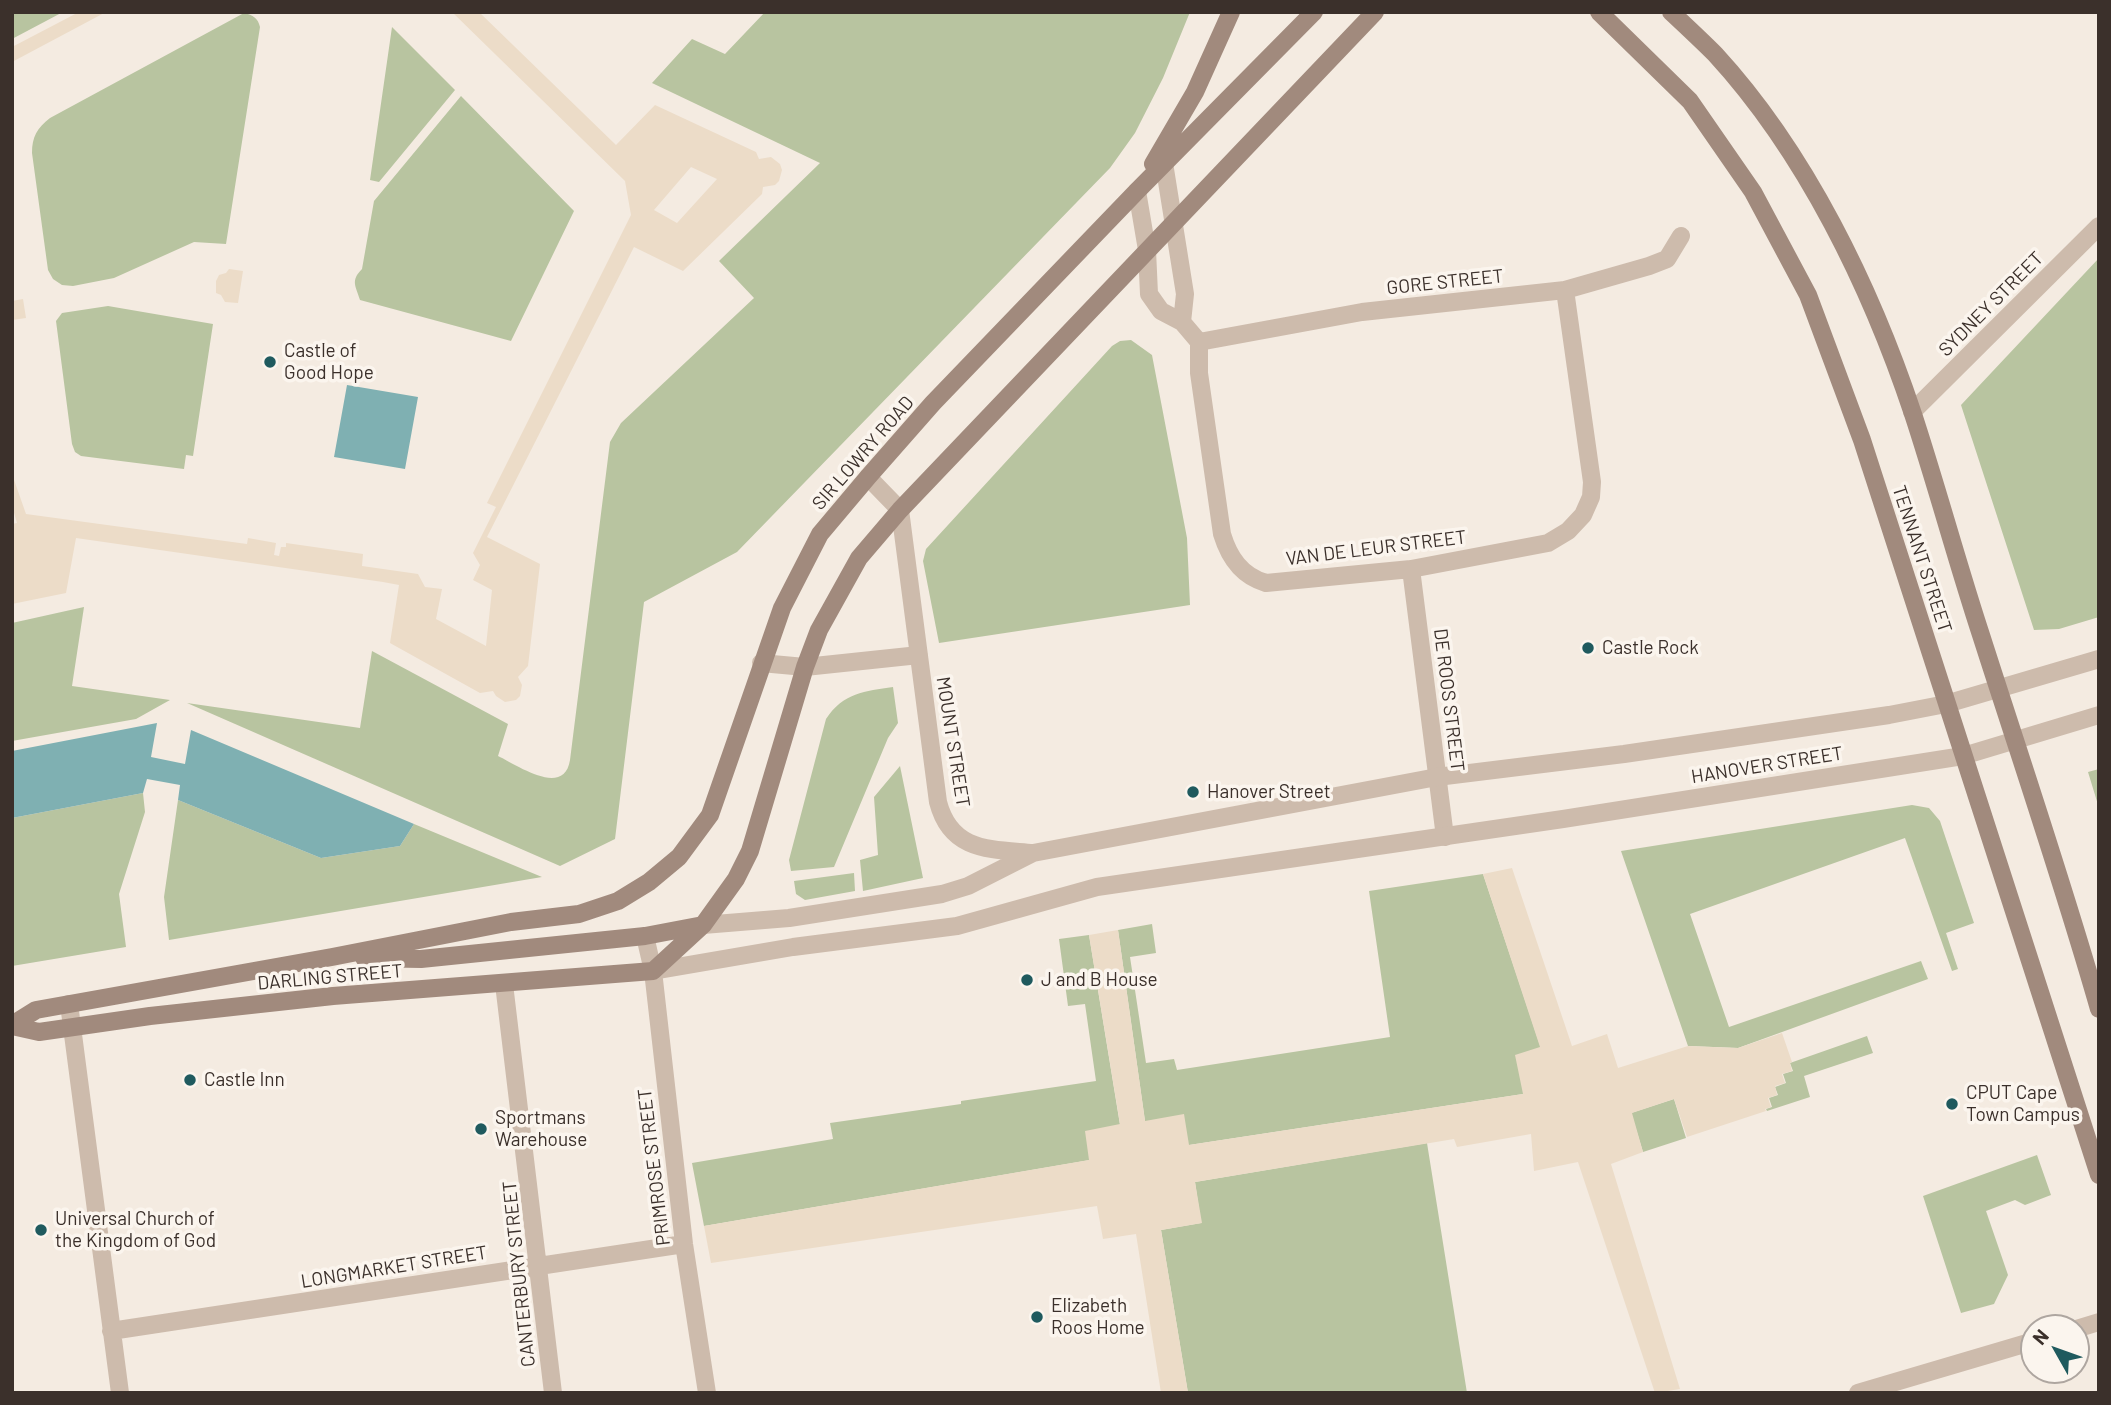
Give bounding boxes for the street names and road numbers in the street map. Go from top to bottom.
street label: SYDNEY STREET [1934,247,2048,361]
street label: GORE STREET [1385,265,1505,299]
street label: SIR LOWRY ROAD [807,391,919,515]
street label: TENNANT STREET [1887,482,1957,636]
street label: VAN DE LEUR STREET [1284,526,1468,570]
street label: DE ROOS STREET [1429,627,1469,773]
street label: MOUNT STREET [931,675,975,809]
street label: HANOVER STREET [1689,742,1845,788]
street label: DARLING STREET [257,959,403,995]
street label: PRIMROSE STREET [633,1087,675,1247]
street label: CANTERBURY STREET [498,1180,540,1368]
street label: LONGMARKET STREET [299,1241,489,1293]

